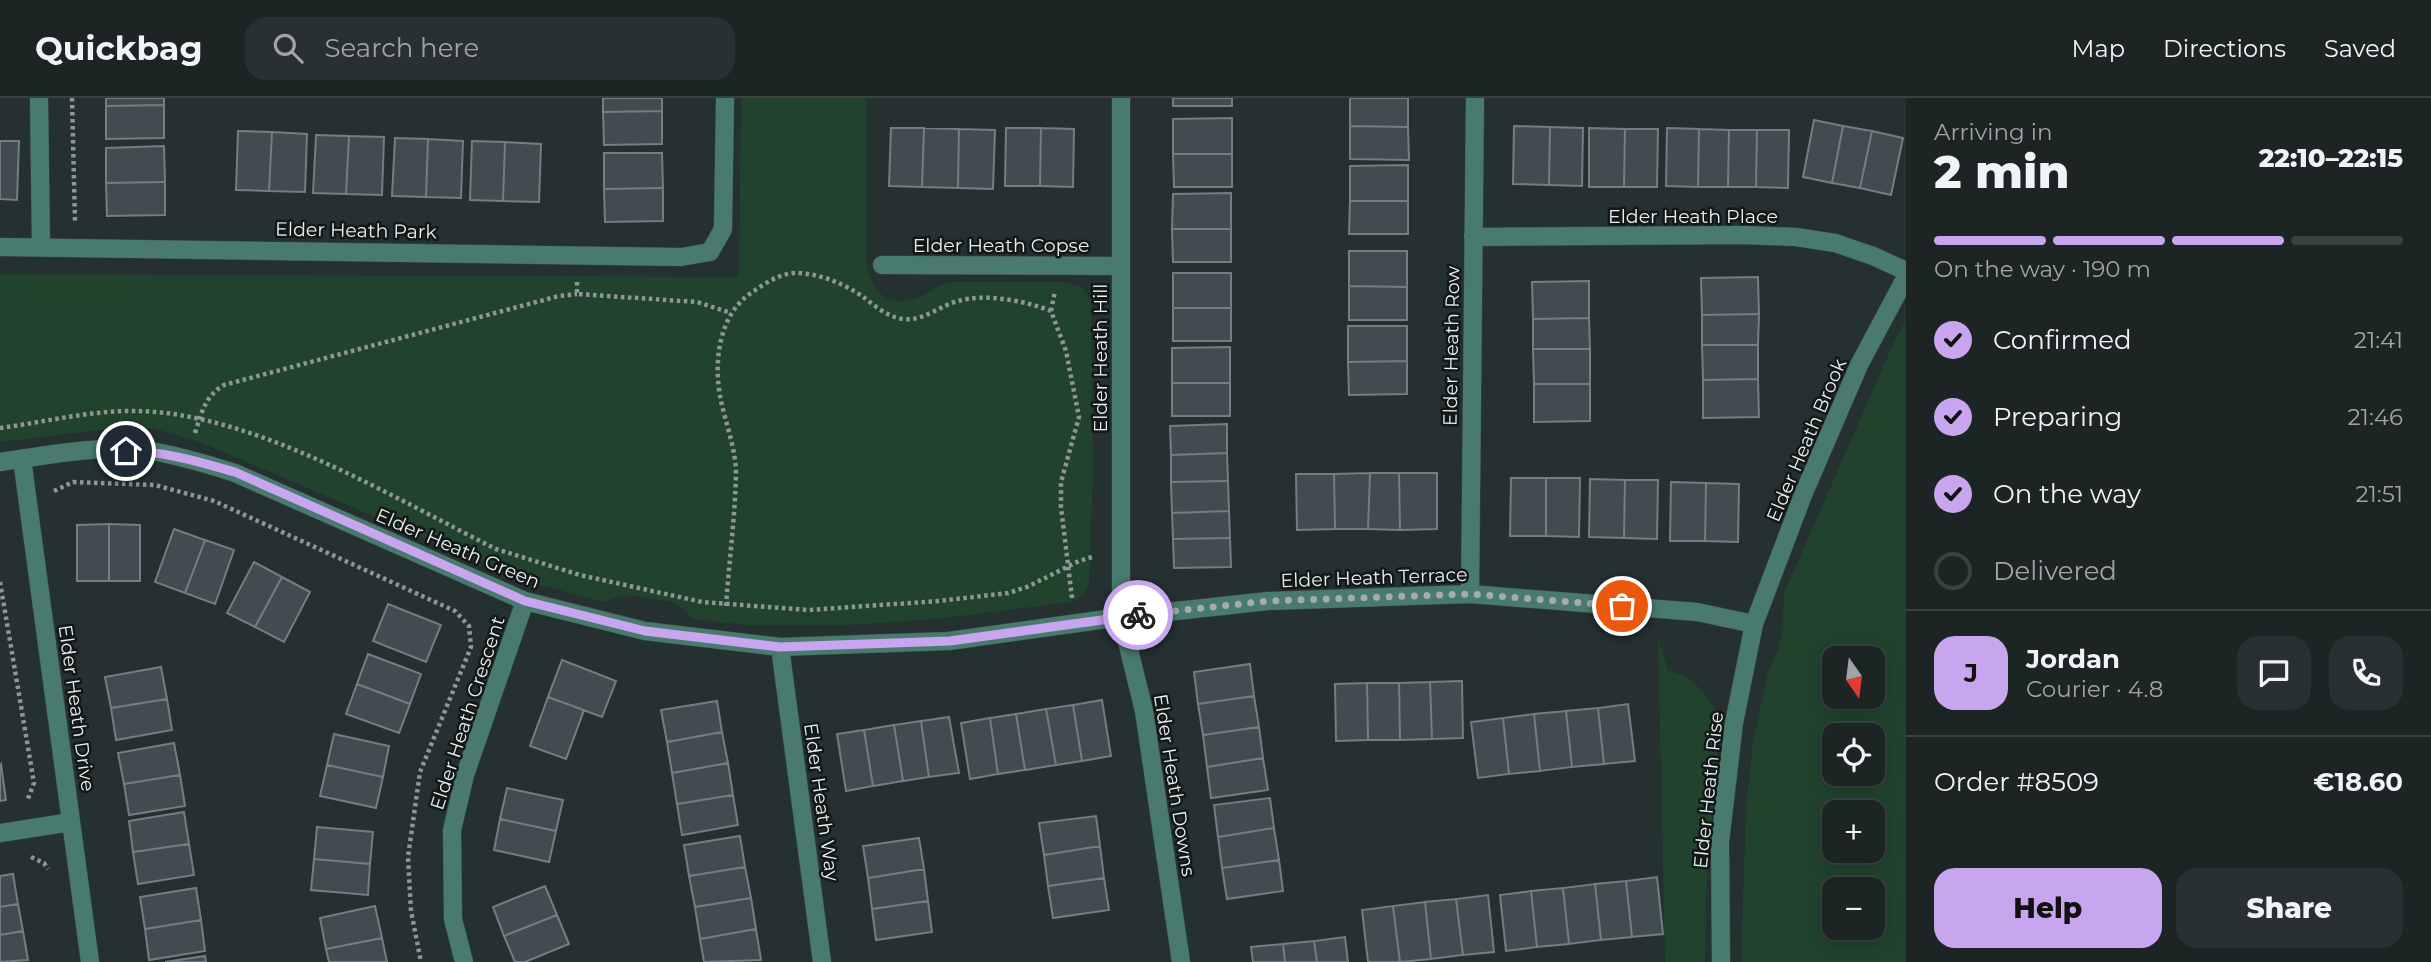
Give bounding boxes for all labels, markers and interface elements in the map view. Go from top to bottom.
search box [245,17,735,80]
text: Quickbag [35,28,203,68]
icon: search [269,29,307,67]
text: Search here [325,32,479,64]
text: Map [2072,34,2125,63]
text: Directions [2163,34,2286,63]
text: Saved [2324,34,2396,63]
text: Arriving in [1934,118,2053,146]
text: 22:10–22:15 [2259,142,2403,174]
text: 2 min [1934,143,2069,200]
street label: Elder Heath Place [1608,205,1778,228]
street label: Elder Heath Park [275,218,438,243]
street label: Elder Heath Copse [913,234,1089,257]
text: On the way · 190 m [1934,255,2151,283]
street label: Elder Heath Row [1439,265,1464,426]
street label: Elder Heath Hill [1089,284,1112,432]
icon: check [1934,321,1972,359]
text: Confirmed [1993,324,2132,356]
text: 21:41 [2354,326,2403,354]
street label: Elder Heath Brook [1762,355,1851,525]
icon: check [1934,398,1972,436]
text: Preparing [1993,401,2122,433]
text: 21:46 [2348,403,2403,431]
pin [96,421,156,481]
icon: home [107,432,145,470]
icon: check [1934,475,1972,513]
text: On the way [1993,478,2141,510]
text: 21:51 [2355,480,2403,508]
street label: Elder Heath Green [372,503,543,593]
text: Delivered [1993,555,2117,587]
street label: Elder Heath Terrace [1280,563,1468,592]
pin [1592,576,1652,636]
courier [1103,580,1173,650]
icon: bag [1603,587,1641,625]
icon: bike [1119,596,1157,634]
street label: Elder Heath Crescent [425,613,510,813]
street label: Elder Heath Drive [53,623,100,793]
button: chat [2237,636,2311,710]
button: phone [2329,636,2403,710]
text: Jordan [2026,643,2120,675]
north arrow [1822,646,1885,709]
map controls [1822,646,1885,940]
text: J [1964,657,1978,689]
text: Courier · 4.8 [2026,675,2163,703]
street label: Elder Heath Downs [1149,692,1200,878]
street label: Elder Heath Rise [1689,710,1728,870]
street label: Elder Heath Way [799,722,844,883]
button: locate [1822,723,1885,786]
text: Order #8509 [1934,766,2099,798]
text: €18.60 [2313,766,2403,798]
button: + [1822,800,1885,863]
button: Help [1934,868,2162,948]
button: Share [2176,868,2403,948]
button: − [1822,877,1885,940]

